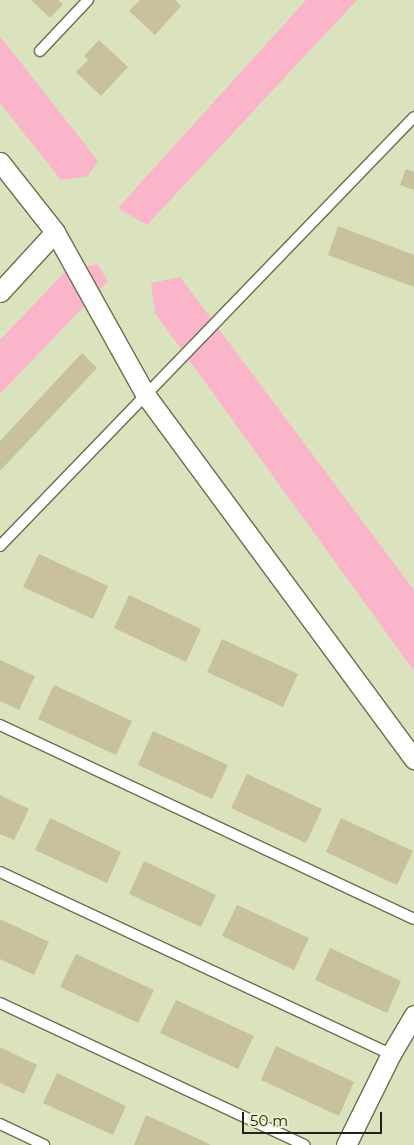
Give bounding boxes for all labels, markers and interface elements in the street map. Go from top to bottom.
scale bar [244,1102,384,1134]
text: 50 m [250,1111,288,1130]

